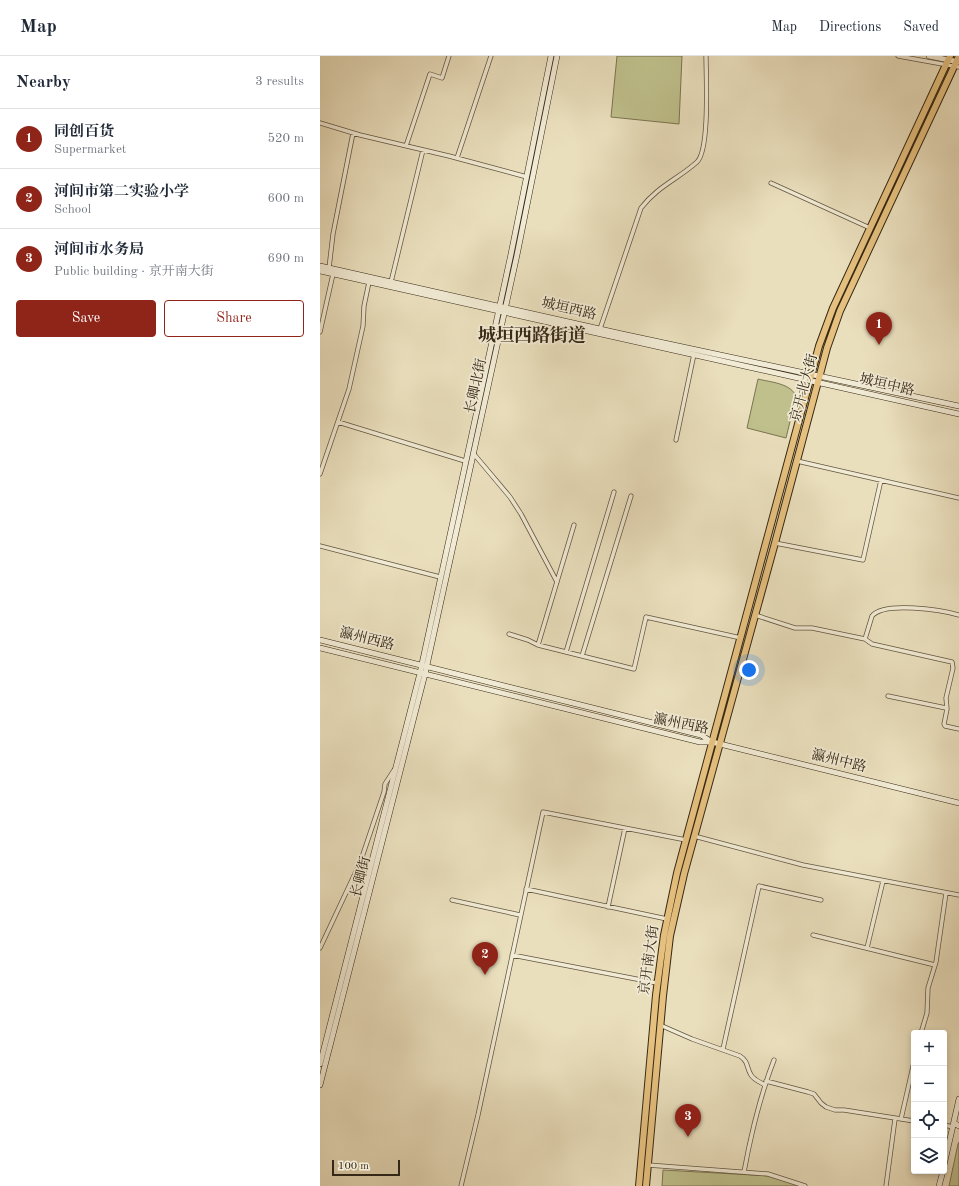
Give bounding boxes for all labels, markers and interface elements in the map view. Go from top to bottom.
text: Map [20,18,57,37]
text: Map [771,20,797,34]
text: Directions [819,20,881,34]
text: Saved [903,20,939,34]
text: Nearby [16,74,71,91]
text: 3 results [255,75,304,88]
text: 同创百货 [54,125,114,140]
text: 1 [25,132,33,145]
text: 520 m [267,132,304,145]
text: Supermarket [54,143,126,156]
text: 河间市第二实验小学 [54,185,189,200]
text: 2 [25,192,33,205]
text: 600 m [267,192,304,205]
text: School [54,203,91,216]
text: 河间市水务局 [54,243,144,258]
text: 3 [25,252,33,265]
text: 690 m [267,252,304,265]
text: Public building · 京开南大街 [54,265,214,278]
street label: 城垣西路 [540,295,598,322]
button: Save [16,300,156,337]
button: Share [164,300,304,337]
pin: 1 [866,312,892,345]
district label: 城垣西路街道 [478,325,586,345]
street label: 京开北大街 [787,352,820,424]
street label: 长卿北街 [462,357,489,415]
street label: 城垣中路 [858,371,916,398]
street label: 瀛州西路 [338,624,396,653]
your location [739,660,759,680]
street label: 瀛州西路 [652,711,710,736]
street label: 瀛州中路 [810,746,868,775]
street label: 长卿街 [348,855,373,899]
street label: 京开南大街 [636,924,661,996]
pin: 2 [472,942,498,975]
map controls [911,1030,947,1174]
button: + [911,1030,947,1066]
button: − [911,1066,947,1102]
button: locate [911,1102,947,1138]
pin: 3 [675,1104,701,1137]
button: layers [911,1138,947,1174]
scale bar [332,1158,400,1177]
text: 100 m [338,1161,369,1172]

